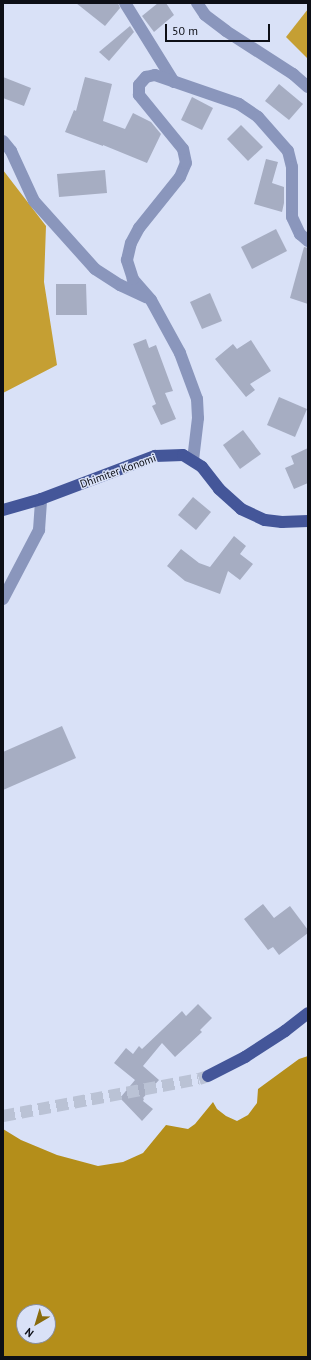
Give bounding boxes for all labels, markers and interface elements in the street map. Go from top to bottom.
scale bar [167,16,272,42]
text: 50 m [172,23,198,38]
street label: Dhimiter Konomi [78,451,158,491]
north arrow [16,1304,56,1344]
text: N [22,1325,36,1340]

